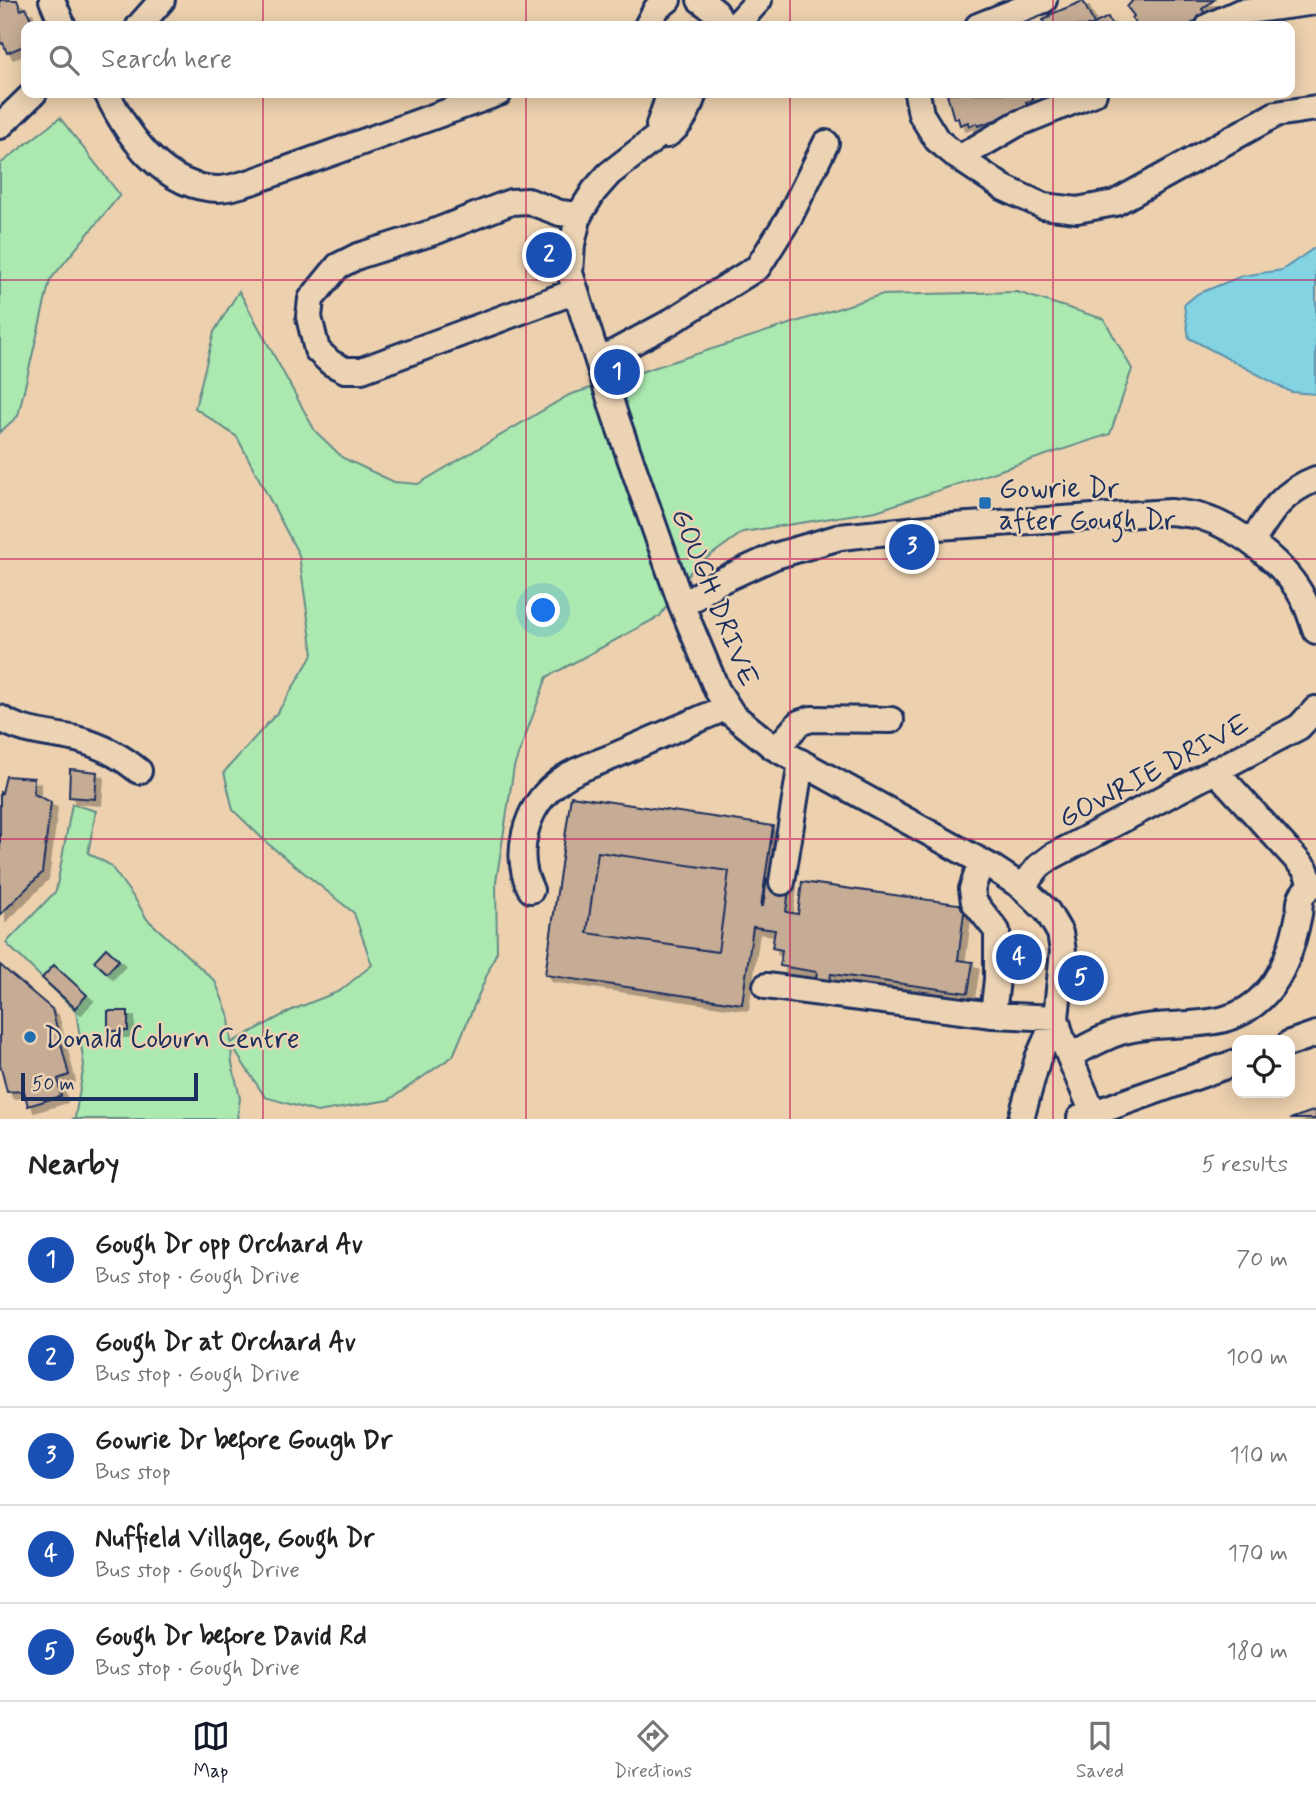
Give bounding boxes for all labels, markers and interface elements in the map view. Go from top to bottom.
search box [21,21,1295,98]
icon: search [45,41,83,79]
text: Search here [101,43,232,77]
pin: 2 [526,229,572,281]
pin: 1 [594,346,640,398]
place label: Gowrie Dr after Gough Dr [999,471,1176,543]
marker: Gowrie Dr after Gough Dr [977,495,993,511]
street label: GOUGH DRIVE [661,503,766,693]
pin: 3 [889,521,935,573]
your location [526,593,560,627]
street label: GOWRIE DRIVE [1052,706,1256,838]
pin: 4 [996,931,1042,983]
pin: 5 [1058,952,1104,1004]
place label: Donald Coburn Centre [44,1021,300,1058]
marker: Donald Coburn Centre [22,1029,38,1045]
map controls [1232,1035,1295,1098]
button: locate [1232,1035,1295,1098]
scale bar [21,1070,198,1102]
text: 50 m [32,1072,75,1097]
text: Nearby [28,1145,119,1184]
text: 5 results [1202,1150,1288,1180]
text: Gough Dr opp Orchard Av [95,1228,363,1262]
text: 1 [46,1245,56,1275]
text: 70 m [1236,1245,1288,1275]
text: Bus stop · Gough Drive [95,1262,300,1292]
text: Gough Dr at Orchard Av [95,1326,356,1360]
text: 2 [45,1343,57,1373]
text: 100 m [1226,1343,1288,1373]
text: Bus stop · Gough Drive [95,1360,300,1390]
text: Gowrie Dr before Gough Dr [95,1424,392,1458]
text: 3 [46,1441,56,1471]
text: 110 m [1229,1441,1288,1471]
text: Bus stop [95,1458,171,1488]
text: Nuffield Village, Gough Dr [95,1522,374,1556]
text: 4 [44,1539,58,1569]
text: 170 m [1228,1539,1288,1569]
text: Bus stop · Gough Drive [95,1556,300,1586]
text: Gough Dr before David Rd [95,1620,367,1654]
text: 5 [44,1637,58,1667]
text: 180 m [1227,1637,1288,1667]
text: Bus stop · Gough Drive [95,1654,300,1684]
tab: Map [192,1717,230,1784]
tab: Directions [614,1717,692,1784]
tab: Saved [1076,1717,1124,1784]

